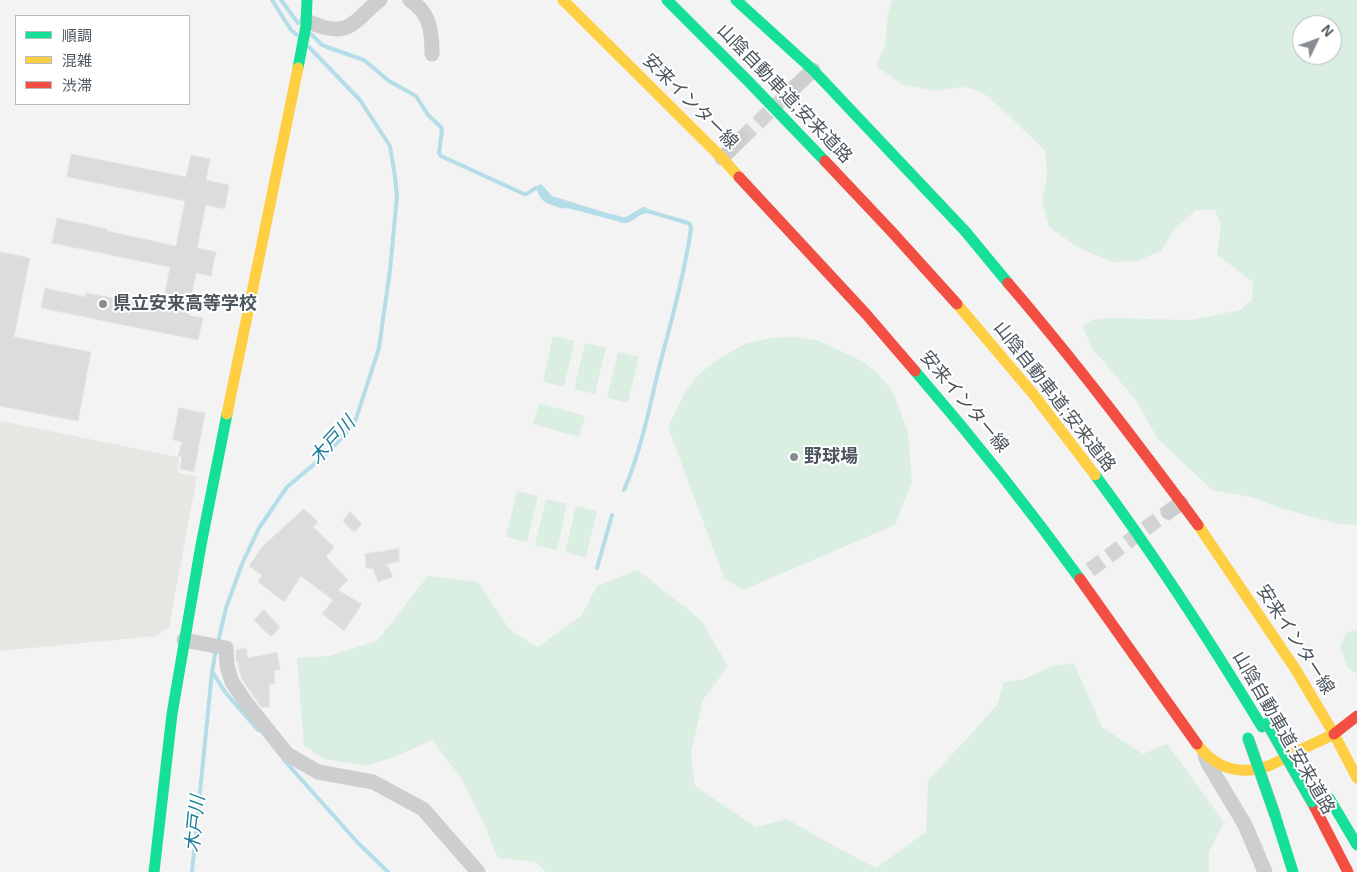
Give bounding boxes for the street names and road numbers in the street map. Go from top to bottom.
street label: 山陰自動車道;安来道路 [712,20,856,168]
street label: 安来インター線 [638,50,742,154]
street label: 山陰自動車道;安来道路 [989,317,1119,477]
street label: 安来インター線 [915,347,1013,457]
street label: 安来インター線 [1252,581,1338,699]
street label: 山陰自動車道;安来道路 [1227,647,1339,819]

